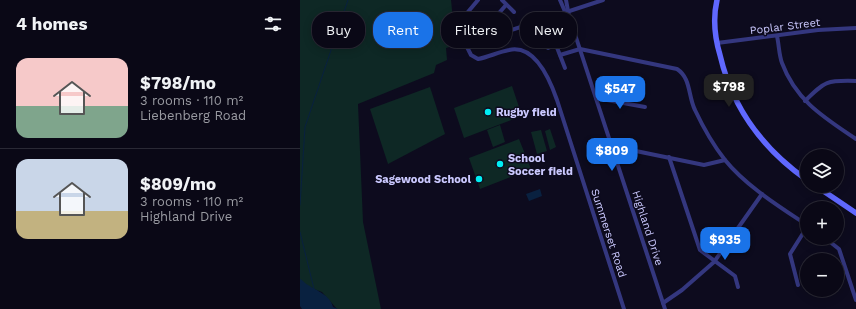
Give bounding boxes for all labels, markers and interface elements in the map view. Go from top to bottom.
chip: Buy [312,12,365,48]
chip: Rent [373,12,433,48]
chip: Filters [441,12,512,48]
chip: New [520,12,577,48]
icon: filters [262,13,284,35]
text: 4 homes [16,14,87,34]
street label: Poplar Street [749,16,821,37]
text: $798/mo [140,73,216,93]
icon: home [48,74,96,122]
pin: $798 [705,74,753,108]
pin: $547 [596,76,644,110]
text: $798 [713,79,745,94]
text: $547 [604,81,636,96]
text: 3 rooms · 110 m² [140,93,243,108]
place label: Rugby field [496,106,557,119]
marker: Rugby field [483,107,493,117]
text: Liebenberg Road [140,108,246,123]
pin: $809 [588,138,636,172]
text: $809 [596,143,628,158]
map controls [800,149,844,297]
button: layers [800,149,844,193]
place label: School Soccer field [508,152,573,178]
marker: School Soccer field [495,159,505,169]
place label: Sagewood School [375,173,471,186]
text: $809/mo [140,174,216,194]
marker: Sagewood School [474,174,484,184]
icon: home [48,175,96,223]
street label: Summerset Road [588,187,629,279]
street label: Highland Drive [629,189,666,267]
text: 3 rooms · 110 m² [140,194,243,209]
button: + [800,201,844,245]
text: Highland Drive [140,209,232,224]
pin: $935 [701,227,749,261]
text: $935 [709,232,741,247]
button: − [800,253,844,297]

